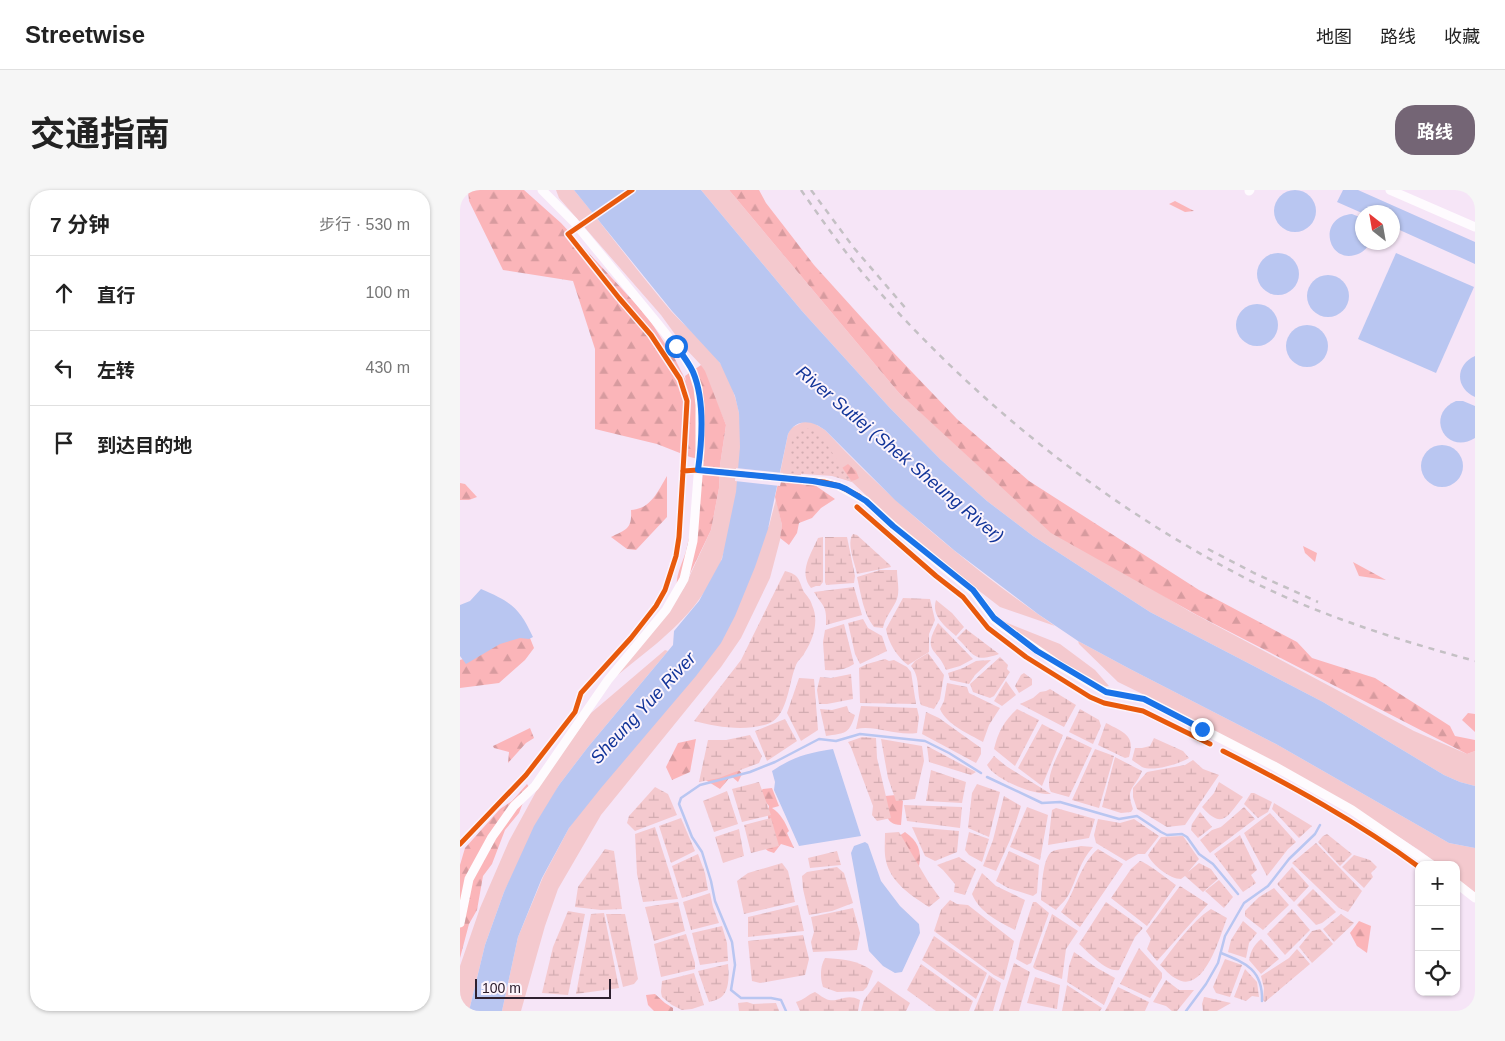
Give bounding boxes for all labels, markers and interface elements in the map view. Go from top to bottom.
text: Streetwise [25,21,145,48]
text: 地图 [1316,27,1352,47]
text: 路线 [1380,27,1416,47]
text: 收藏 [1444,27,1480,47]
button: 路线 [1395,105,1475,155]
text: 交通指南 [30,114,170,153]
north arrow [1355,205,1400,250]
text: 7 分钟 [50,213,110,236]
text: 步行 · 530 m [319,216,410,233]
icon: ahead [50,279,78,307]
text: 100 m [366,284,410,301]
text: 直行 [97,285,135,306]
route start [665,335,688,358]
icon: left [50,354,78,382]
text: 430 m [366,359,410,376]
text: 左转 [97,360,135,381]
water label: River Sutlej (Shek Sheung River) [792,361,1008,547]
icon: arrive [50,429,78,457]
text: 到达目的地 [97,435,192,456]
water label: Sheung Yue River [586,647,700,768]
route end [1191,718,1214,741]
map controls [1415,861,1460,996]
button: + [1415,861,1460,906]
button: − [1415,906,1460,951]
button: locate [1415,951,1460,996]
scale bar [475,976,611,999]
text: 100 m [482,980,521,996]

